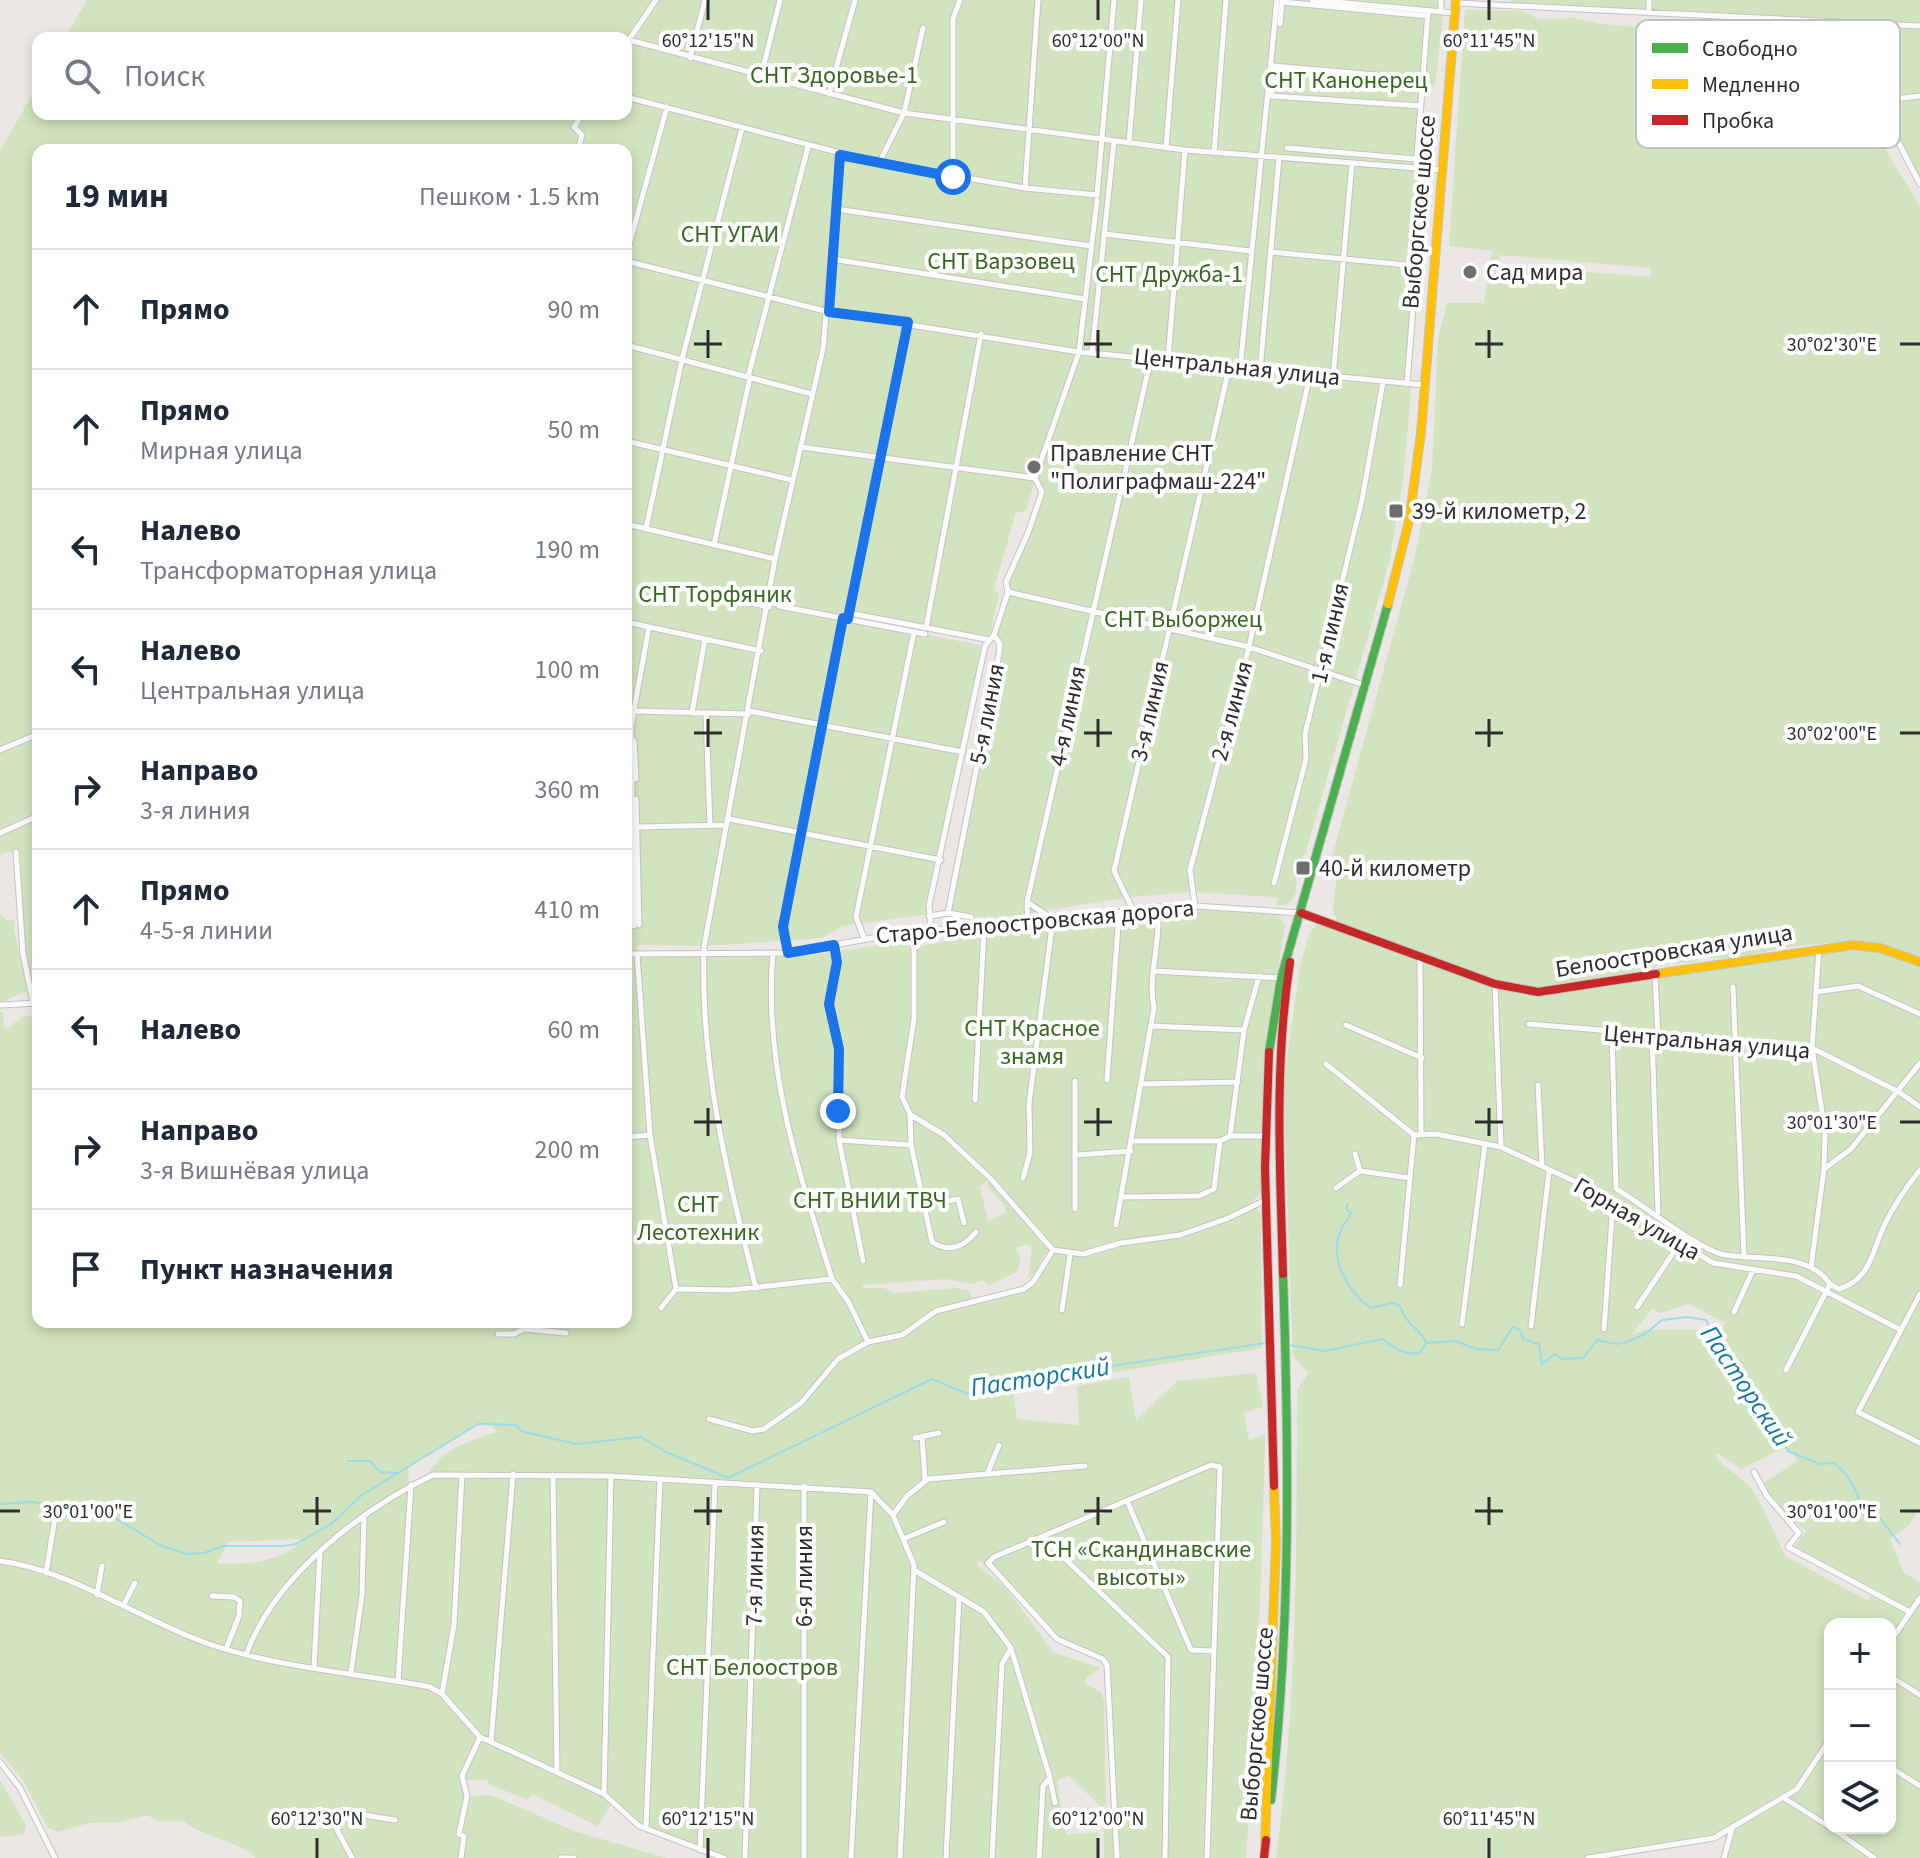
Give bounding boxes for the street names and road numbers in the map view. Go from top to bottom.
street label: Выборгское шоссе [1393,114,1445,310]
street label: Центральная улица [1132,339,1342,395]
street label: 1-я линия [1301,579,1359,687]
street label: 3-я линия [1121,657,1179,765]
street label: 2-я линия [1202,657,1262,765]
street label: 5-я линия [960,661,1014,767]
street label: 4-я линия [1040,662,1096,770]
street label: Старо-Белоостровская дорога [874,891,1196,953]
street label: Белоостровская улица [1553,915,1795,987]
street label: Центральная улица [1602,1016,1812,1068]
street label: Горная улица [1567,1168,1707,1270]
street label: 7-я линия [737,1524,773,1626]
street label: 6-я линия [787,1525,822,1627]
street label: Выборгское шоссе [1231,1626,1283,1822]

